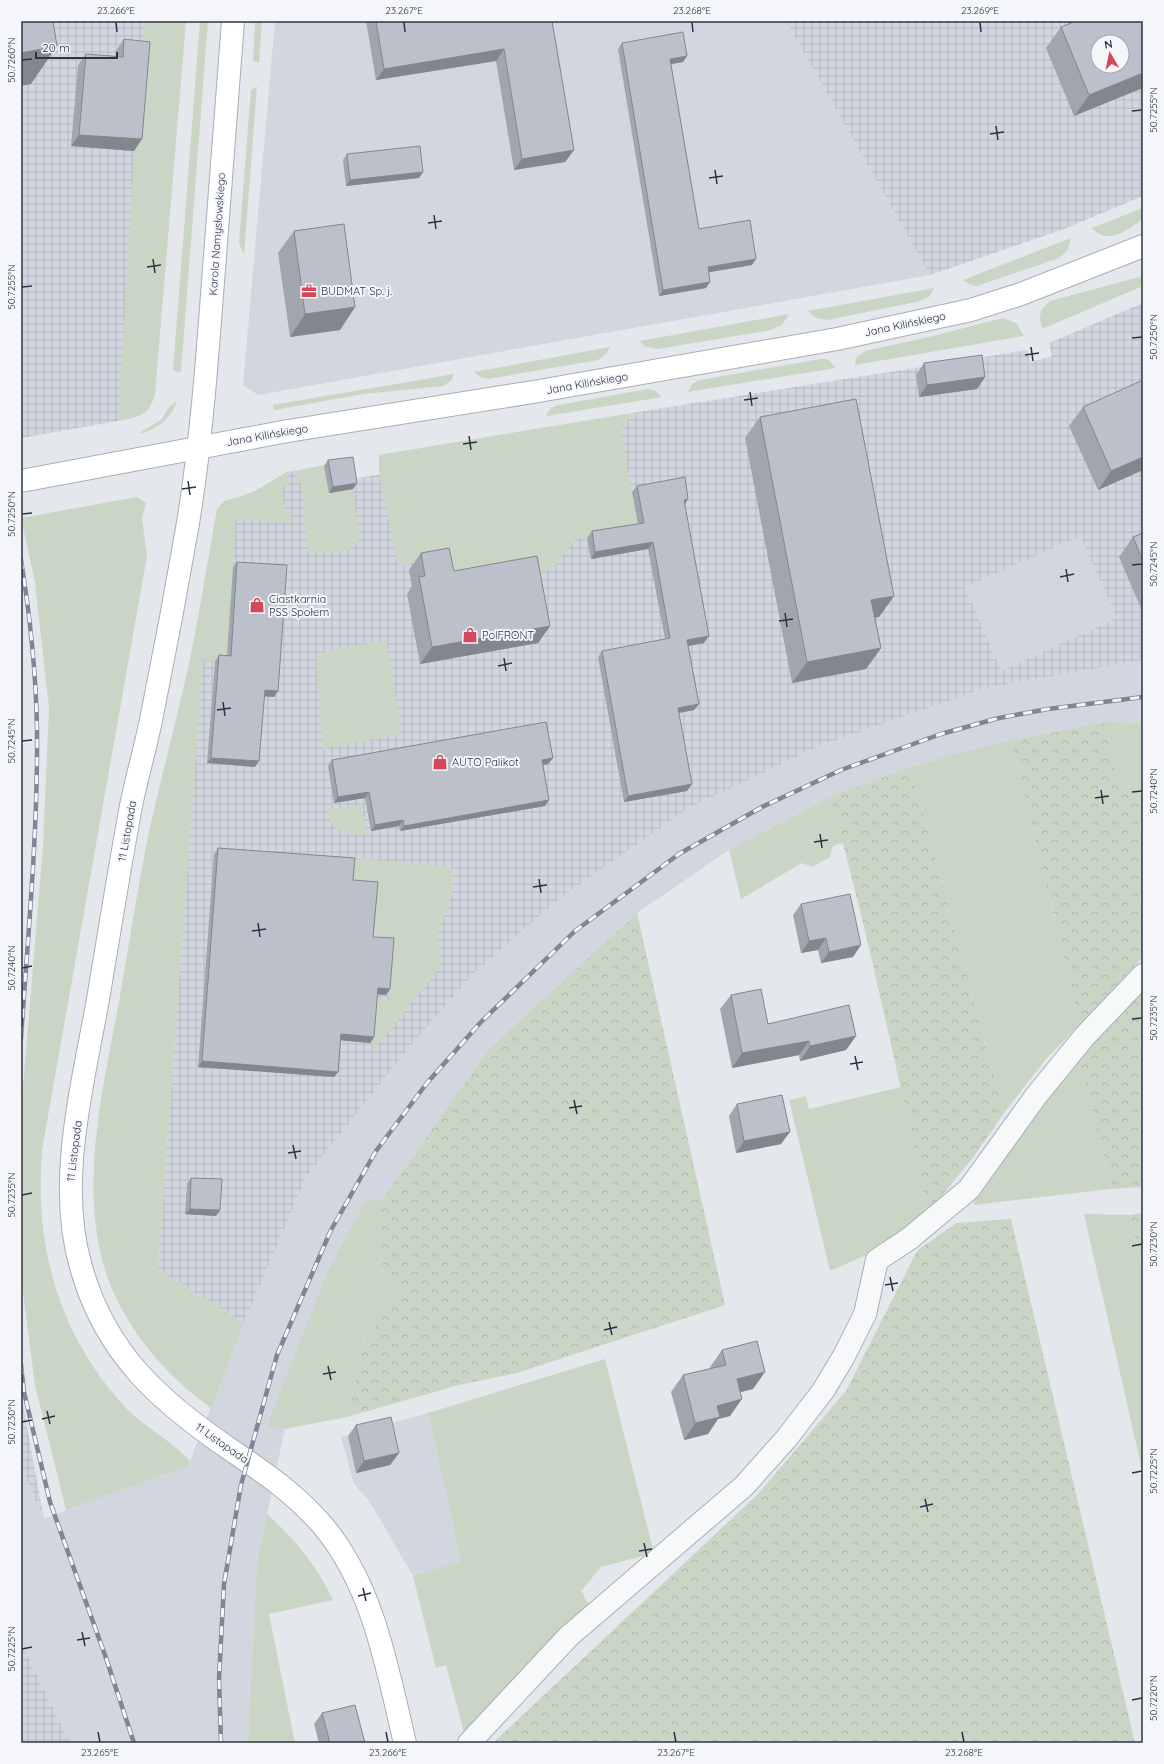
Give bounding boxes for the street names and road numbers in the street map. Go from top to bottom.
street label: Karola Namysłowskiego [206,172,228,296]
street label: Jana Kilińskiego [863,308,947,339]
street label: Jana Kilińskiego [545,369,629,397]
street label: Jana Kilińskiego [225,421,309,449]
street label: 11 Listopada [115,800,139,862]
street label: 11 Listopada [63,1120,85,1182]
street label: 11 Listopada [193,1420,251,1466]

